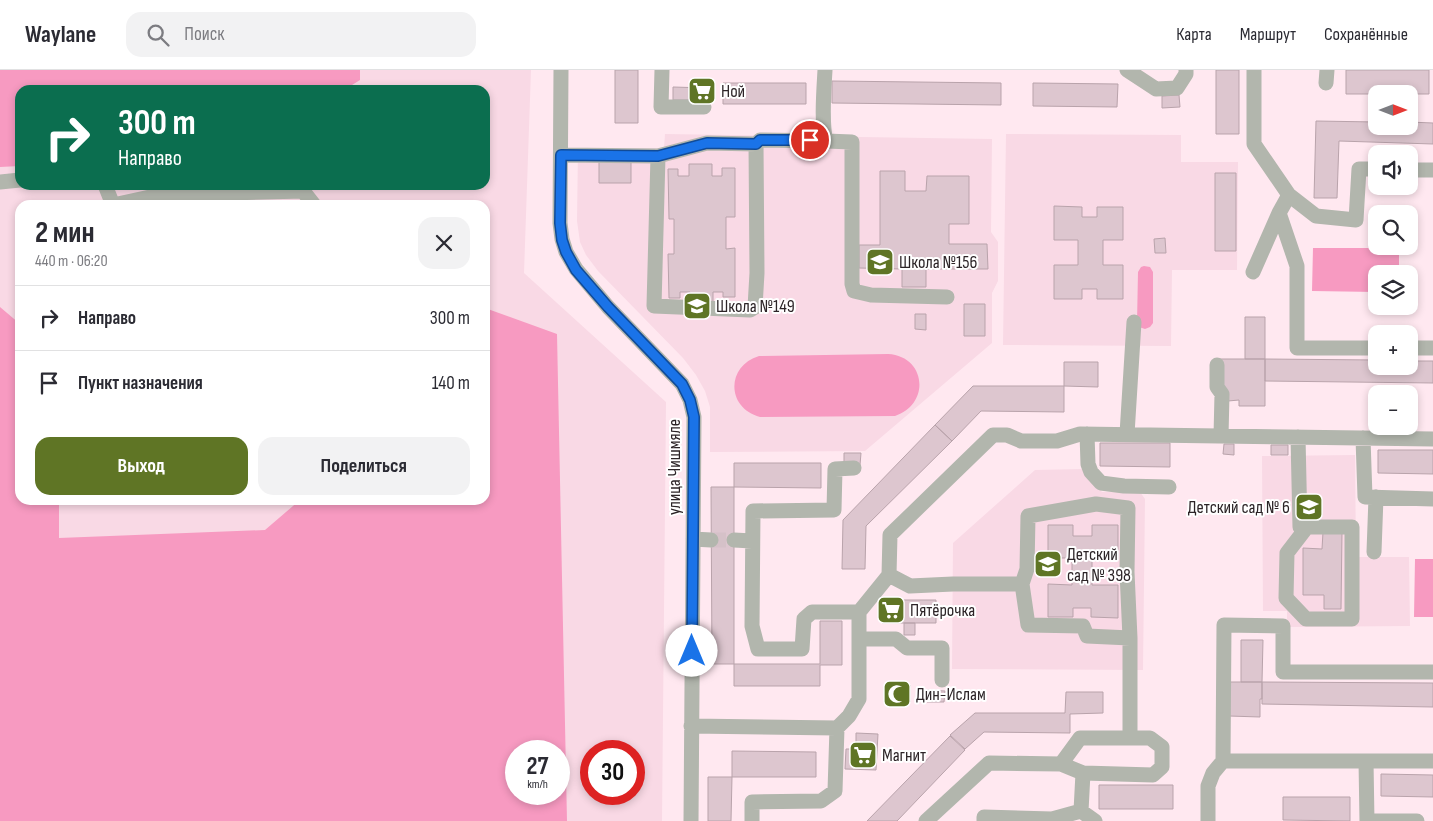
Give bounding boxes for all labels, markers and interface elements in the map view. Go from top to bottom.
search box [126,12,476,57]
text: Waylane [25,20,96,49]
icon: search [144,21,172,49]
text: Поиск [184,23,224,46]
text: Карта [1176,24,1212,45]
text: Маршрут [1240,24,1296,45]
text: Сохранённые [1324,24,1408,45]
supermarket icon: Ной [687,76,717,106]
place label: Ной [721,81,745,102]
north arrow [1368,85,1418,135]
map controls [1368,85,1418,435]
text: 300 m [118,102,196,145]
icon: right [35,105,100,170]
pin [789,119,831,161]
icon: arrive [796,126,824,154]
text: Направо [118,145,182,172]
button: sound [1368,145,1418,195]
button: search [1368,205,1418,255]
text: 2 мин [35,215,95,251]
button: close [418,217,470,269]
school or university icon: Школа №156 [865,247,895,277]
text: 440 m · 06:20 [35,252,108,271]
place label: Школа №156 [899,252,977,273]
button: layers [1368,265,1418,315]
school or university icon: Школа №149 [682,291,712,321]
place label: Школа №149 [716,296,795,317]
icon: right [35,304,63,332]
text: Направо [78,307,136,330]
text: 300 m [430,307,470,330]
button: + [1368,325,1418,375]
icon: arrive [35,369,63,397]
text: Пункт назначения [78,372,203,395]
text: 140 m [432,372,470,395]
button: − [1368,385,1418,435]
street label: улица Чишмяле [664,419,685,515]
button: Выход [35,437,248,495]
button: Поделиться [258,437,470,495]
school or university icon: Детский сад № 6 [1294,492,1324,522]
place label: Детский сад № 6 [1188,497,1290,518]
place label: Детский сад № 398 [1067,544,1131,586]
school or university icon: Детский сад № 398 [1033,549,1063,579]
supermarket icon: Пятёрочка [876,595,906,625]
place label: Пятёрочка [910,600,975,621]
position arrow [665,624,717,676]
mosque icon: Дин-Ислам [882,679,912,709]
place label: Дин-Ислам [916,684,986,705]
speed limit sign: 30 [580,740,645,805]
supermarket icon: Магнит [848,740,878,770]
place label: Магнит [882,745,926,766]
text: 27 [527,751,548,782]
text: km/h [527,777,548,792]

